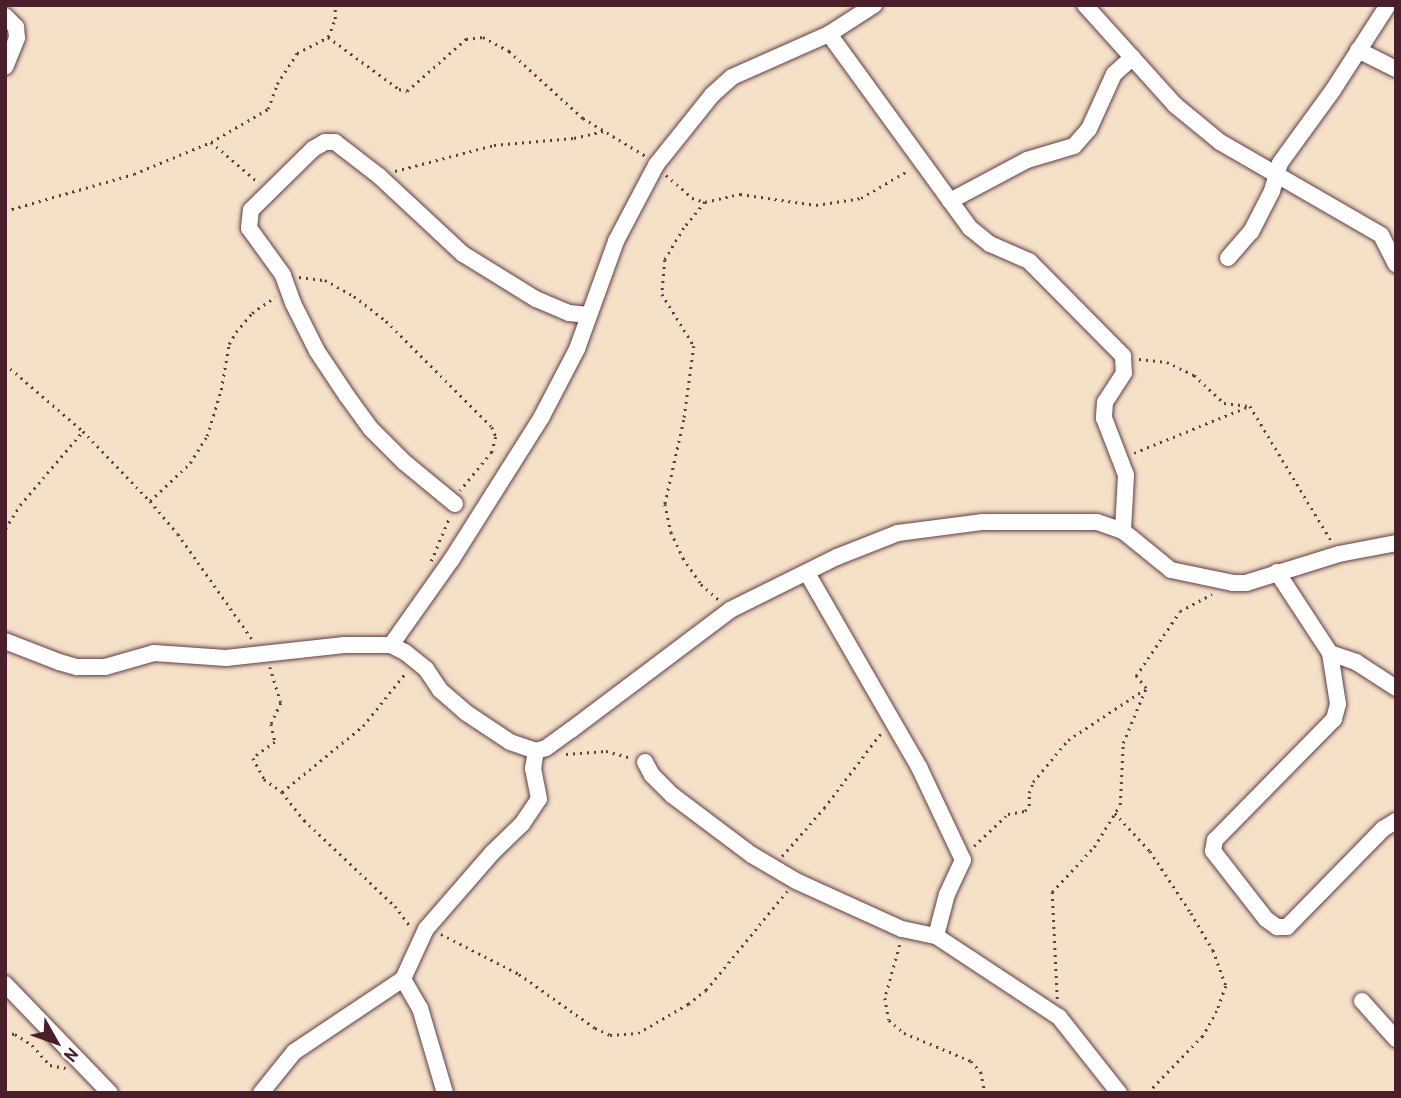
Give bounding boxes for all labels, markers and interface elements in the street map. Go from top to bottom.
north arrow [21,1007,91,1077]
text: N [59,1043,85,1068]

